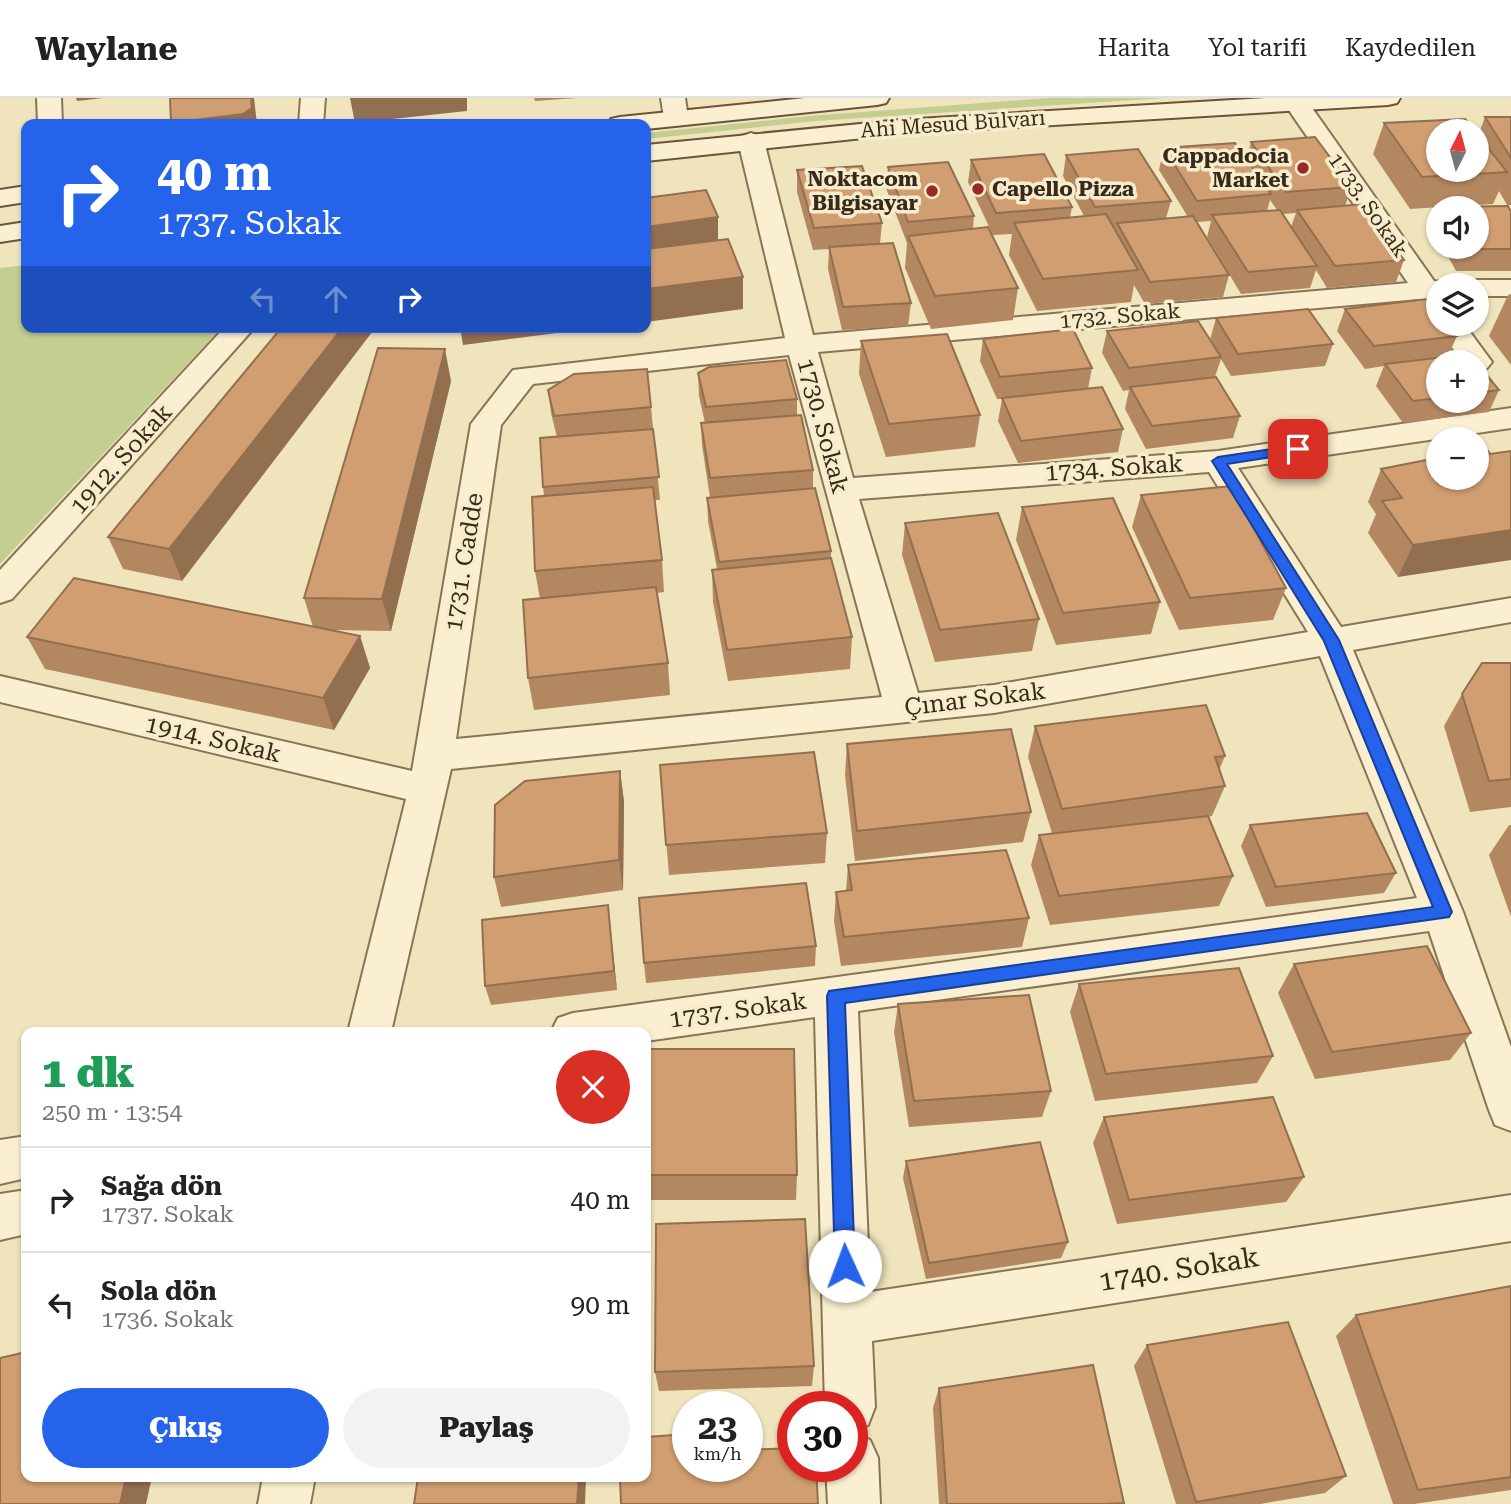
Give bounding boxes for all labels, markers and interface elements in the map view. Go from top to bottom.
text: Waylane [35,29,178,68]
text: Harita [1098,34,1170,62]
text: Yol tarifi [1208,34,1307,62]
text: Kaydedilen [1345,34,1476,62]
street label: Ahi Mesud Bulvarı [860,106,1047,142]
north arrow [1426,119,1489,182]
map controls [1426,119,1489,490]
place label: Cappadocia Market [1163,144,1290,192]
text: 40 m [157,145,272,202]
icon: right [42,147,133,238]
street label: 1733. Sokak [1323,148,1413,262]
marker: Cappadocia Market [1295,160,1311,176]
place label: Noktacom Bilgisayar [808,167,918,215]
place label: Capello Pizza [992,177,1135,201]
marker: Capello Pizza [970,181,986,197]
marker: Noktacom Bilgisayar [924,183,940,199]
button: sound [1426,196,1489,259]
text: 1737. Sokak [157,204,342,242]
button: layers [1426,273,1489,336]
icon: left [244,280,282,318]
icon: ahead [317,280,355,318]
icon: right [390,280,428,318]
street label: 1732. Sokak [1059,299,1181,333]
button: + [1426,350,1489,413]
street label: 1730. Sokak [792,355,854,497]
street label: 1912. Sokak [64,398,178,520]
pin [1268,419,1328,479]
button: − [1426,427,1489,490]
icon: arrive [1279,430,1317,468]
street label: 1734. Sokak [1044,449,1184,487]
street label: 1731. Cadde [439,491,489,633]
street label: Çınar Sokak [903,676,1047,722]
street label: 1914. Sokak [142,710,284,768]
street label: 1737. Sokak [667,986,809,1034]
text: 1 dk [42,1048,134,1097]
button: close [556,1050,630,1124]
text: 250 m · 13:54 [42,1099,182,1126]
text: Sağa dön [101,1171,222,1201]
icon: right [42,1181,80,1219]
text: 40 m [571,1185,630,1215]
text: 1737. Sokak [101,1201,234,1228]
position arrow [808,1229,882,1303]
street label: 1740. Sokak [1097,1240,1262,1298]
text: Sola dön [101,1276,217,1306]
icon: left [42,1286,80,1324]
text: 90 m [571,1290,630,1320]
text: 1736. Sokak [101,1306,234,1333]
button: Çıkış [42,1388,329,1468]
button: Paylaş [343,1388,630,1468]
speed limit sign: 30 [777,1391,868,1482]
text: 23 [698,1407,737,1448]
text: km/h [693,1443,742,1464]

